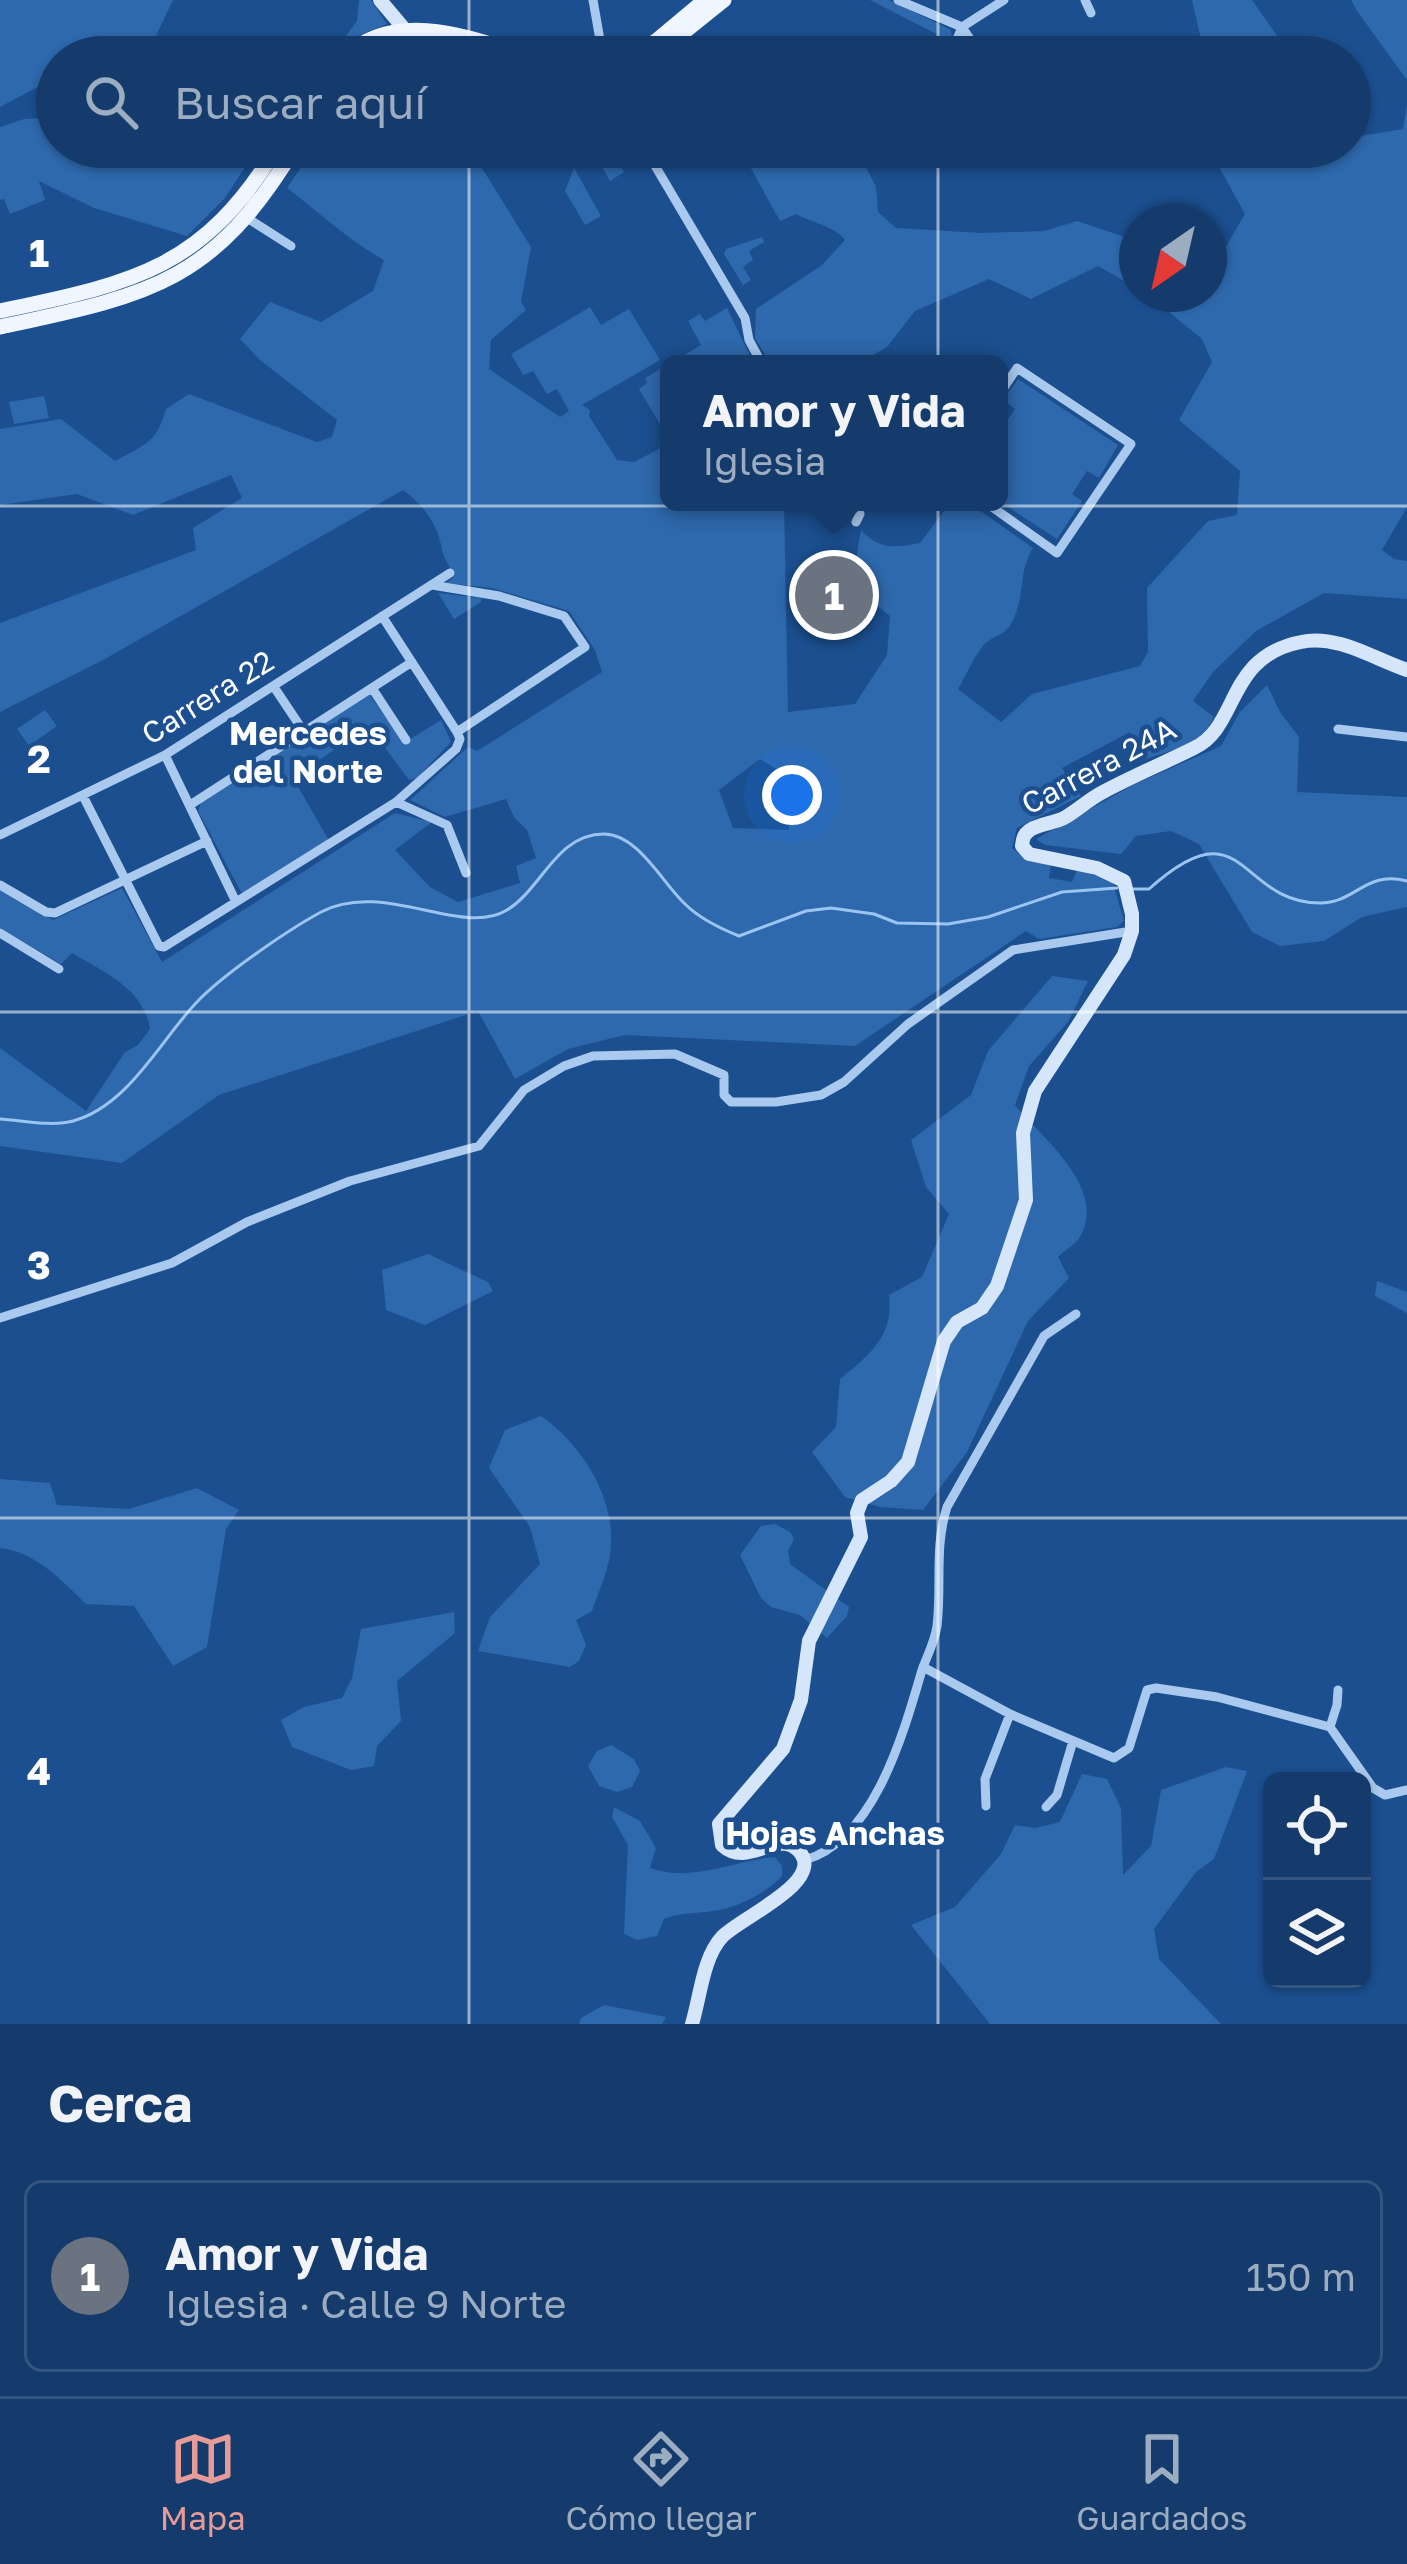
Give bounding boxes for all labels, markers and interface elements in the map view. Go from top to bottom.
search box [36,36,1371,168]
icon: search [78,69,144,135]
text: Buscar aquí [174,75,426,129]
north arrow [1119,204,1227,312]
text: 1 [29,229,49,276]
popup [660,355,1008,511]
text: Amor y Vida [702,383,966,437]
text: Iglesia [702,437,826,484]
pin: 1 [795,550,873,640]
street label: Carrera 22 [135,643,280,752]
street label: Carrera 24A [1015,710,1182,822]
district label: Mercedes del Norte [229,713,387,790]
text: 2 [27,735,51,782]
your location [762,765,822,825]
text: 3 [27,1241,51,1288]
text: 4 [27,1747,51,1794]
map controls [1263,1772,1371,1988]
button: locate [1263,1772,1371,1880]
district label: Hojas Anchas [725,1813,945,1852]
button: layers [1263,1880,1371,1988]
text: Cerca [48,2072,192,2133]
text: Amor y Vida [165,2226,428,2280]
text: 1 [80,2253,100,2300]
text: 150 m [1246,2253,1356,2300]
text: Iglesia · Calle 9 Norte [165,2280,566,2327]
tab: Mapa [160,2426,246,2537]
tab: Cómo llegar [565,2426,757,2537]
tab: Guardados [1076,2426,1247,2537]

